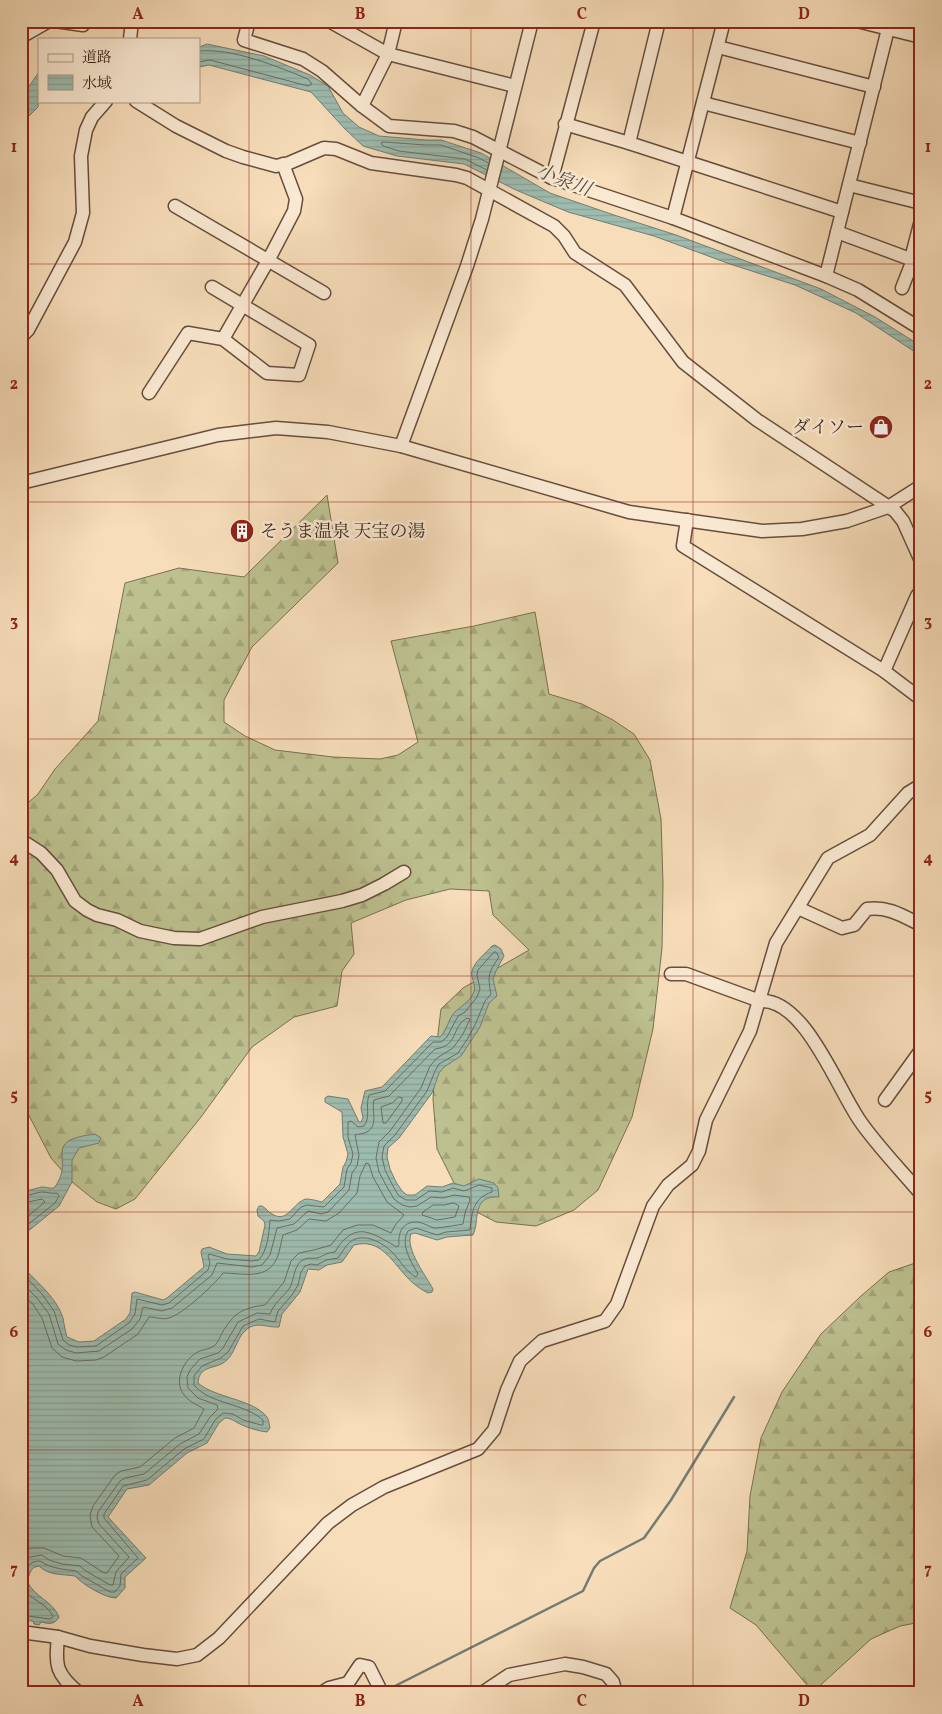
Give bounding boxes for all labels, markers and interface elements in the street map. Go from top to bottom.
text: A [132,4,144,26]
text: B [355,4,366,26]
text: C [577,4,587,26]
text: D [798,4,810,26]
legend [38,38,200,102]
text: 道路 [82,48,112,69]
text: 水域 [82,74,112,95]
text: 1 [11,137,17,159]
text: 1 [925,137,931,159]
water label: 小泉川 [532,159,596,204]
text: 2 [10,374,18,396]
text: 2 [924,374,932,396]
shop icon: ダイソー [868,414,894,440]
place label: ダイソー [792,416,864,441]
building icon: そうま温泉 天宝の湯 [229,518,255,544]
place label: そうま温泉 天宝の湯 [260,520,426,545]
text: 3 [10,611,18,633]
text: 3 [924,611,932,633]
text: 4 [9,848,19,870]
text: 4 [923,848,933,870]
text: 5 [10,1085,18,1107]
text: 5 [924,1085,932,1107]
text: 6 [10,1322,19,1344]
text: 6 [924,1322,933,1344]
text: 7 [10,1559,18,1581]
text: 7 [924,1559,932,1581]
text: A [132,1691,144,1713]
text: B [355,1691,366,1713]
text: C [577,1691,587,1713]
text: D [798,1691,810,1713]

